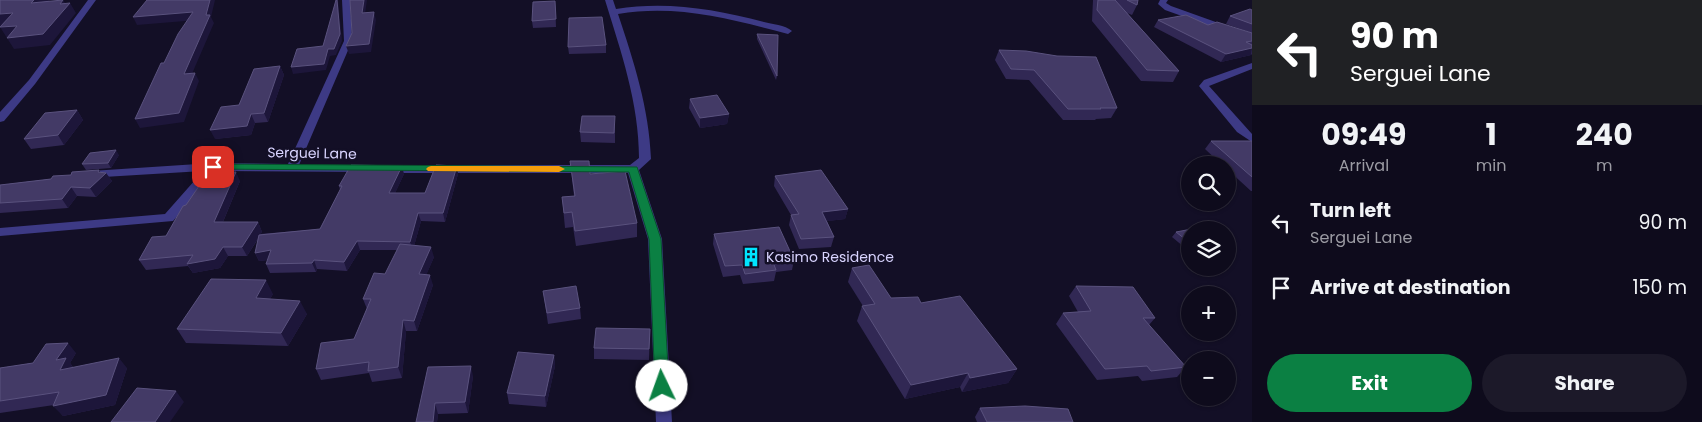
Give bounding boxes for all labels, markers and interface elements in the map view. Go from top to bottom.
text: 90 m [1350,11,1439,60]
icon: left [1267,20,1332,85]
text: Serguei Lane [1350,58,1491,89]
text: 09:49 [1321,113,1407,156]
text: 1 [1485,113,1497,156]
text: 240 [1576,113,1633,156]
street label: Serguei Lane [267,142,357,164]
pin [192,146,234,188]
icon: arrive [199,153,227,181]
text: Arrival [1339,154,1389,177]
text: min [1476,154,1506,177]
text: m [1596,154,1612,177]
map controls [1181,156,1236,406]
button: search [1181,156,1236,211]
text: Turn left [1310,197,1391,224]
icon: left [1267,209,1295,237]
text: 90 m [1638,209,1687,236]
button: layers [1181,221,1236,276]
text: Serguei Lane [1310,226,1412,249]
building icon: Kasimo Residence [740,246,762,268]
place label: Kasimo Residence [766,247,894,267]
icon: arrive [1267,274,1295,302]
text: Arrive at destination [1310,274,1511,301]
text: 150 m [1632,274,1687,301]
button: + [1181,286,1236,341]
button: − [1181,351,1236,406]
button: Exit [1267,354,1472,412]
button: Share [1482,354,1687,412]
position arrow [635,359,687,411]

